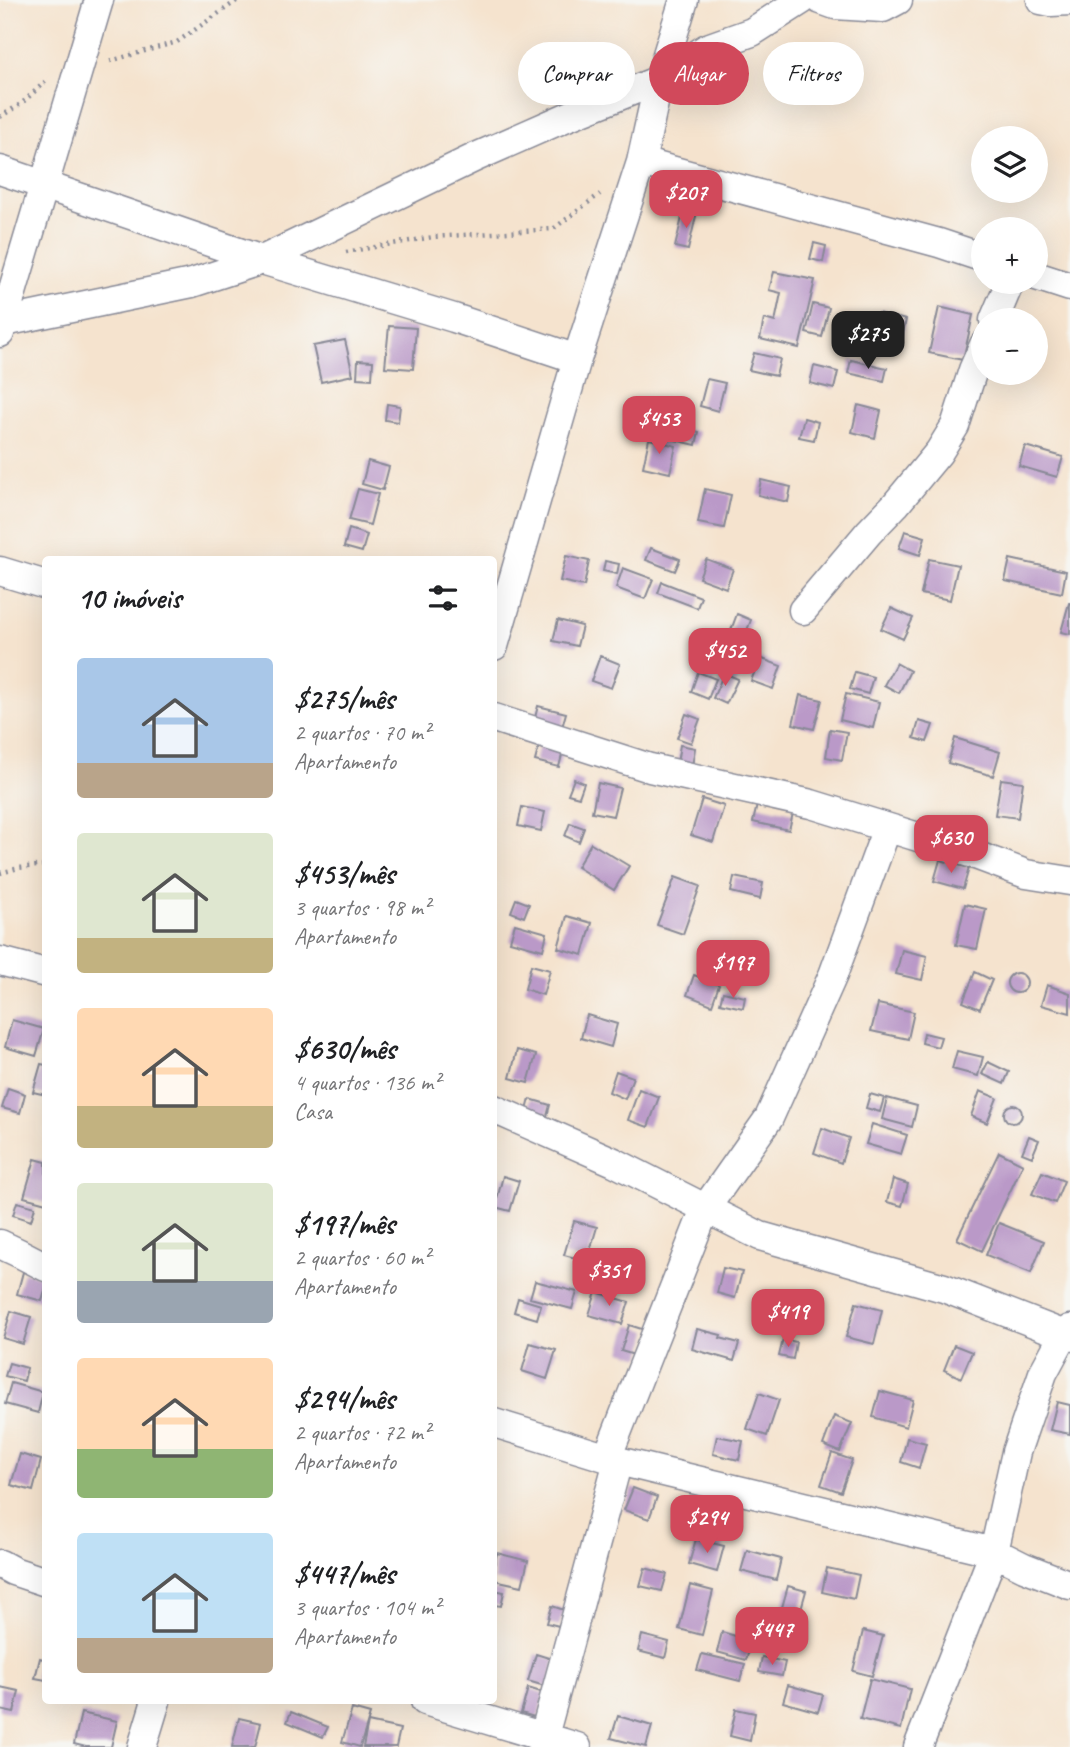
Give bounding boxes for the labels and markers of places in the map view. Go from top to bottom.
pin: $207 [645,170,727,230]
pin: $275 [827,312,909,371]
pin: $453 [618,396,700,456]
pin: $452 [684,628,766,688]
pin: $630 [910,816,992,875]
pin: $197 [692,940,774,1000]
pin: $351 [568,1248,650,1308]
pin: $419 [747,1290,829,1349]
pin: $294 [666,1496,748,1555]
pin: $447 [731,1608,813,1667]

